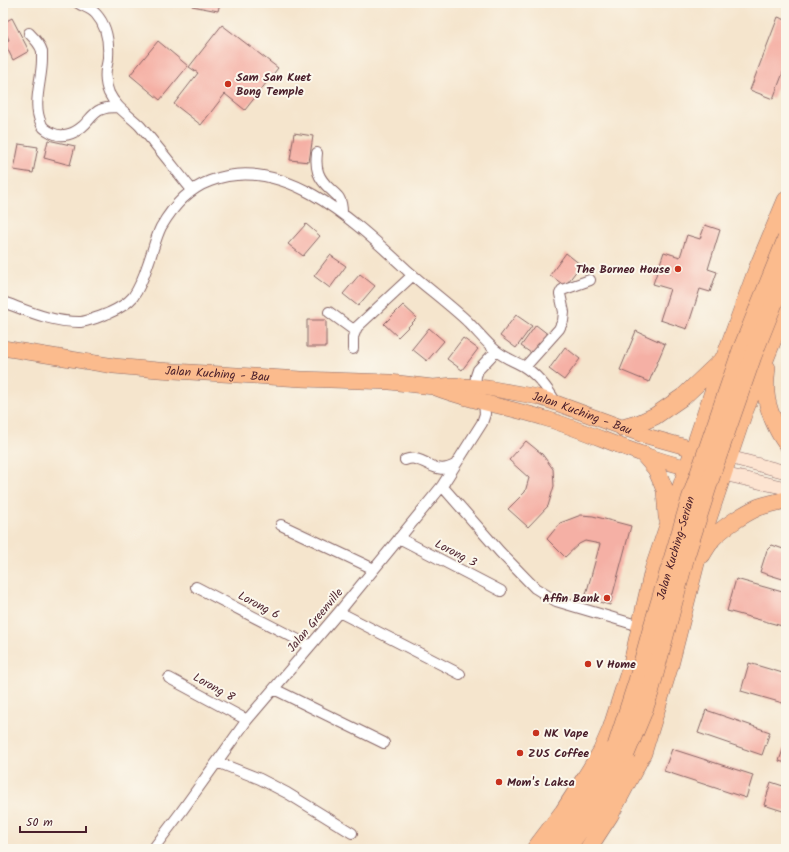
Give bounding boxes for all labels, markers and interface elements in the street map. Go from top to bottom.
place label: Sam San Kuet Bong Temple [236,68,312,101]
marker: Sam San Kuet Bong Temple [223,79,233,89]
place label: The Borneo House [576,260,670,279]
marker: The Borneo House [673,264,683,274]
street label: Jalan Kuching - Bau [164,361,270,387]
street label: Jalan Kuching - Bau [531,387,635,440]
street label: Jalan Kuching-Serian [652,494,700,602]
street label: Lorong 3 [431,535,480,572]
street label: Jalan Greenville [283,584,348,657]
street label: Lorong 6 [234,586,283,624]
place label: Affin Bank [543,589,600,608]
marker: Affin Bank [602,593,612,603]
place label: V Home [596,655,636,674]
marker: V Home [583,659,593,669]
street label: Lorong 8 [189,668,239,707]
place label: NK Vape [544,724,588,743]
marker: NK Vape [531,728,541,738]
place label: ZUS Coffee [528,744,589,763]
marker: ZUS Coffee [515,748,525,758]
place label: Mom's Laksa [507,773,575,792]
marker: Mom's Laksa [494,777,504,787]
scale bar [20,808,86,834]
text: 50 m [26,813,53,832]

